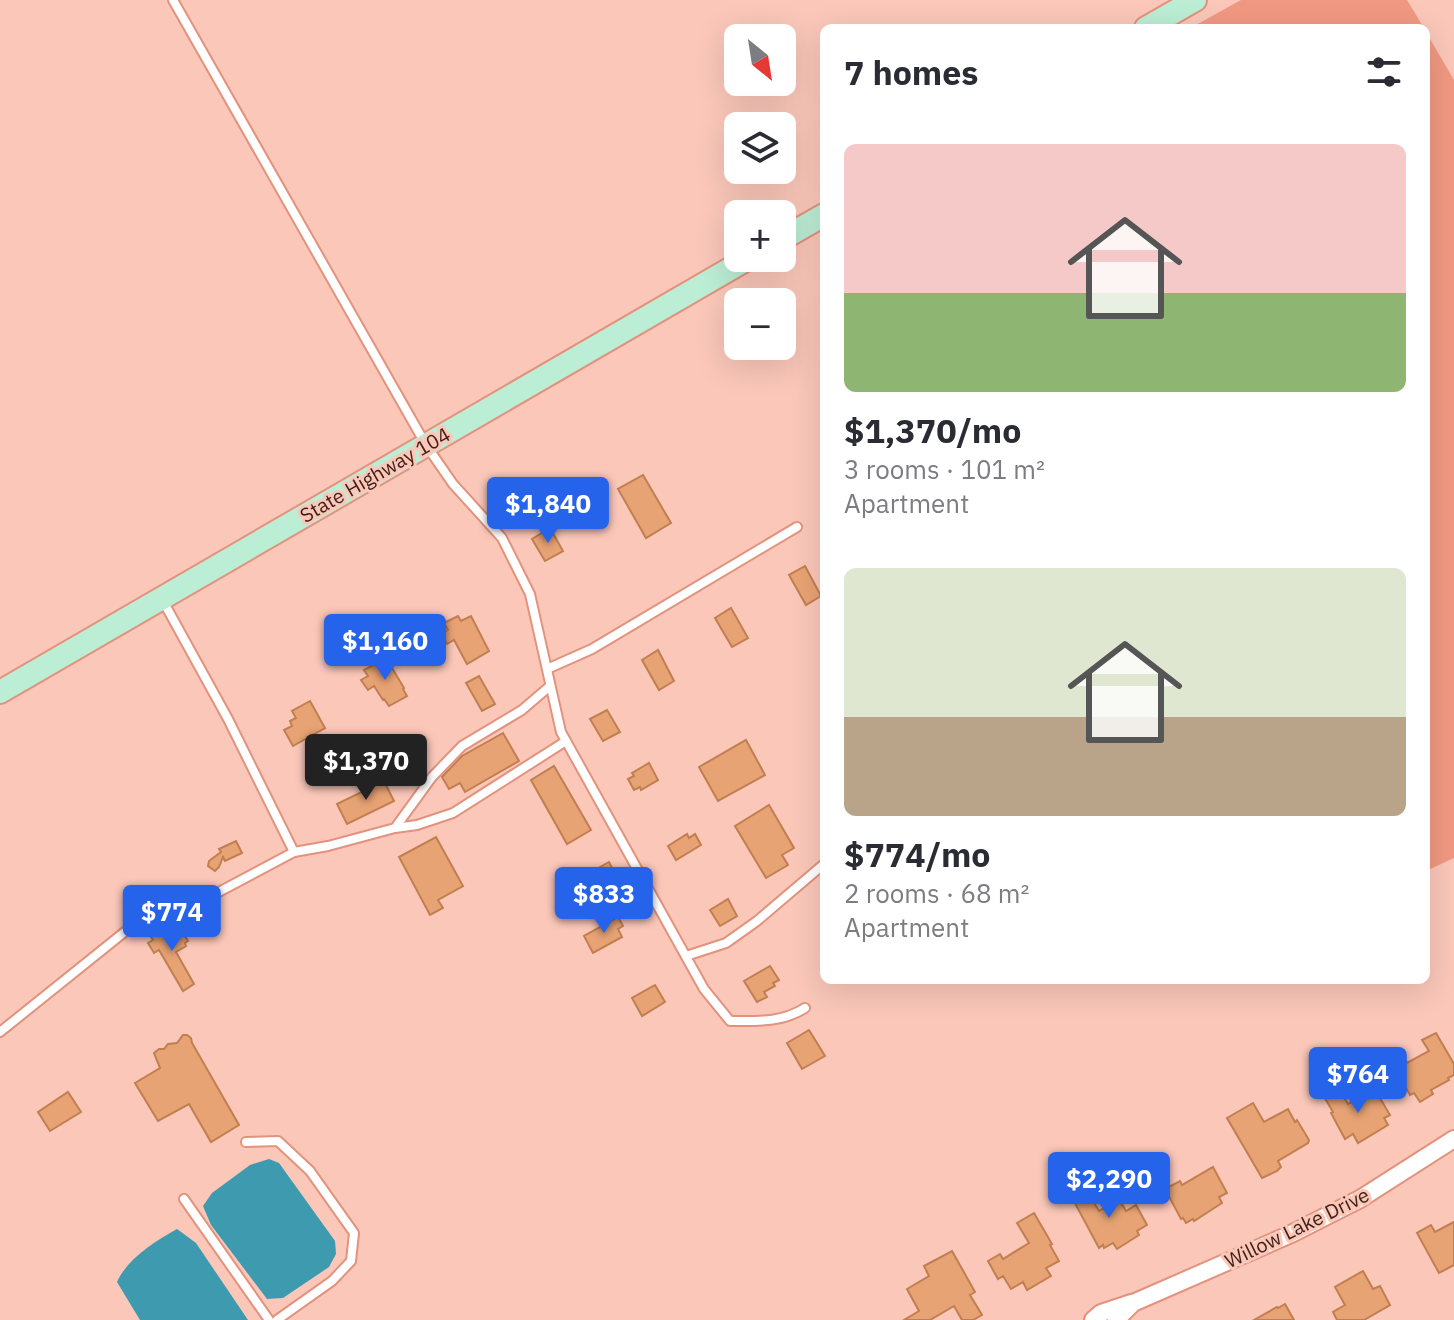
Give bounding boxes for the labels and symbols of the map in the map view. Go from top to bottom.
north arrow [724,24,796,96]
street label: State Highway 104 [295,421,455,529]
pin: $1,840 [483,477,613,545]
pin: $1,160 [320,614,450,682]
pin: $1,370 [301,734,431,802]
pin: $833 [557,867,651,935]
pin: $774 [125,885,219,953]
pin: $764 [1311,1047,1405,1115]
pin: $2,290 [1044,1152,1174,1220]
street label: Willow Lake Drive [1220,1181,1374,1274]

